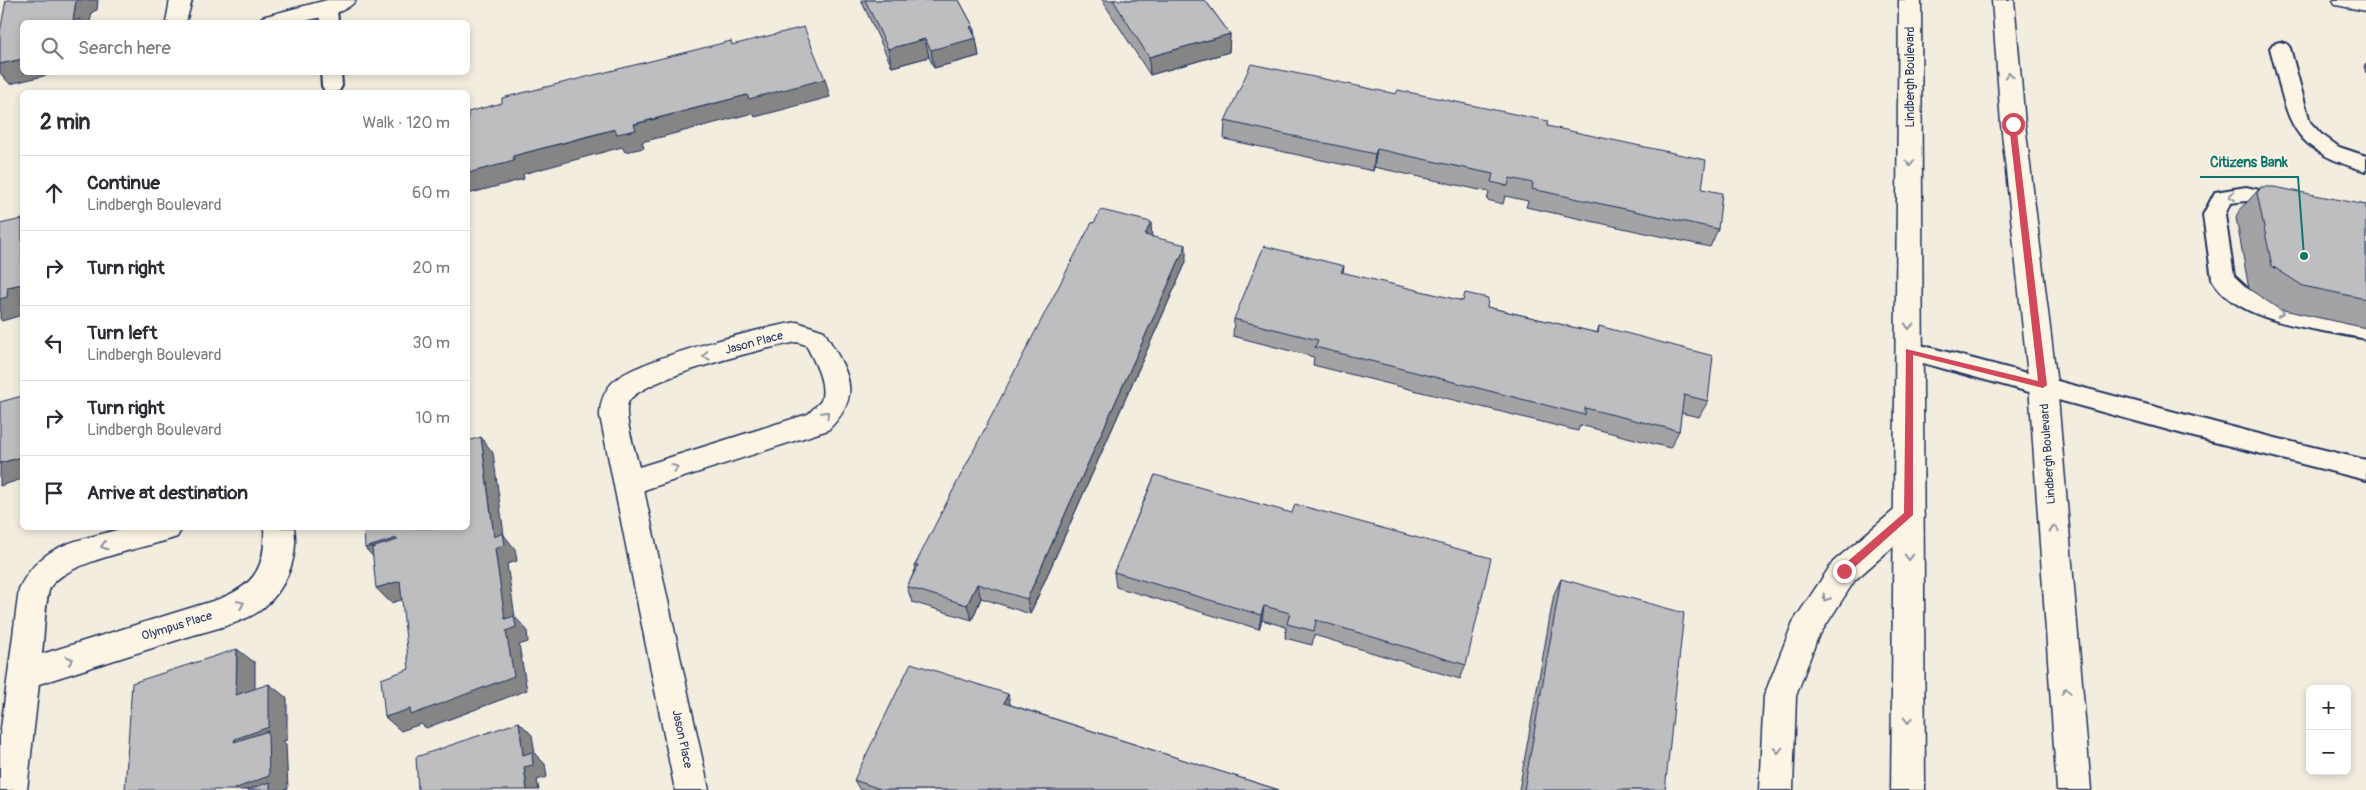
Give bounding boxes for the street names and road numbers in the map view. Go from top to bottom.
street label: Lindbergh Boulevard [1903,26,1918,127]
street label: Jason Place [723,328,785,358]
street label: Lindbergh Boulevard [2037,403,2059,505]
street label: Olympus Place [140,608,214,644]
street label: Jason Place [668,708,696,770]

